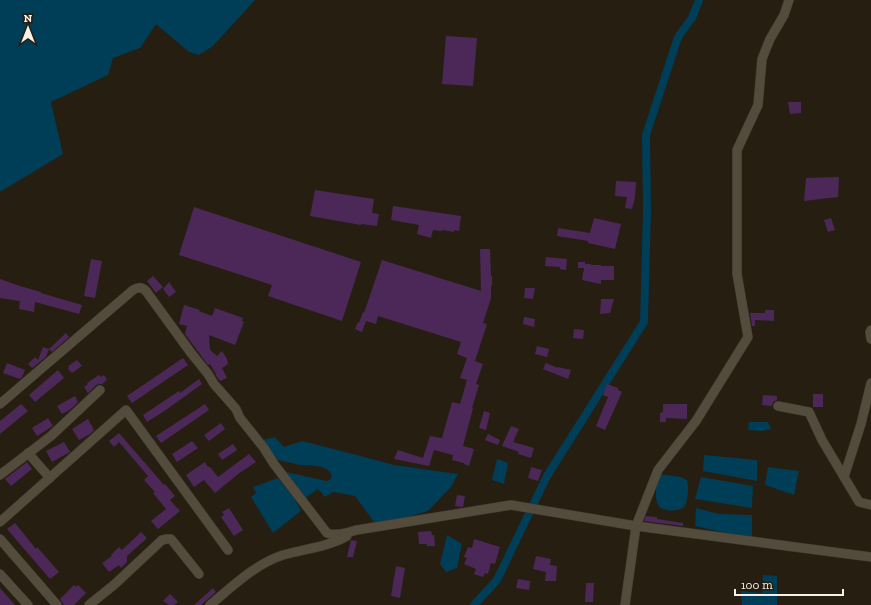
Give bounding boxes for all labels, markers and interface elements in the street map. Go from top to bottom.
north arrow [8,8,48,48]
text: N [24,12,33,25]
scale bar [735,571,843,597]
text: 100 m [741,578,773,592]

